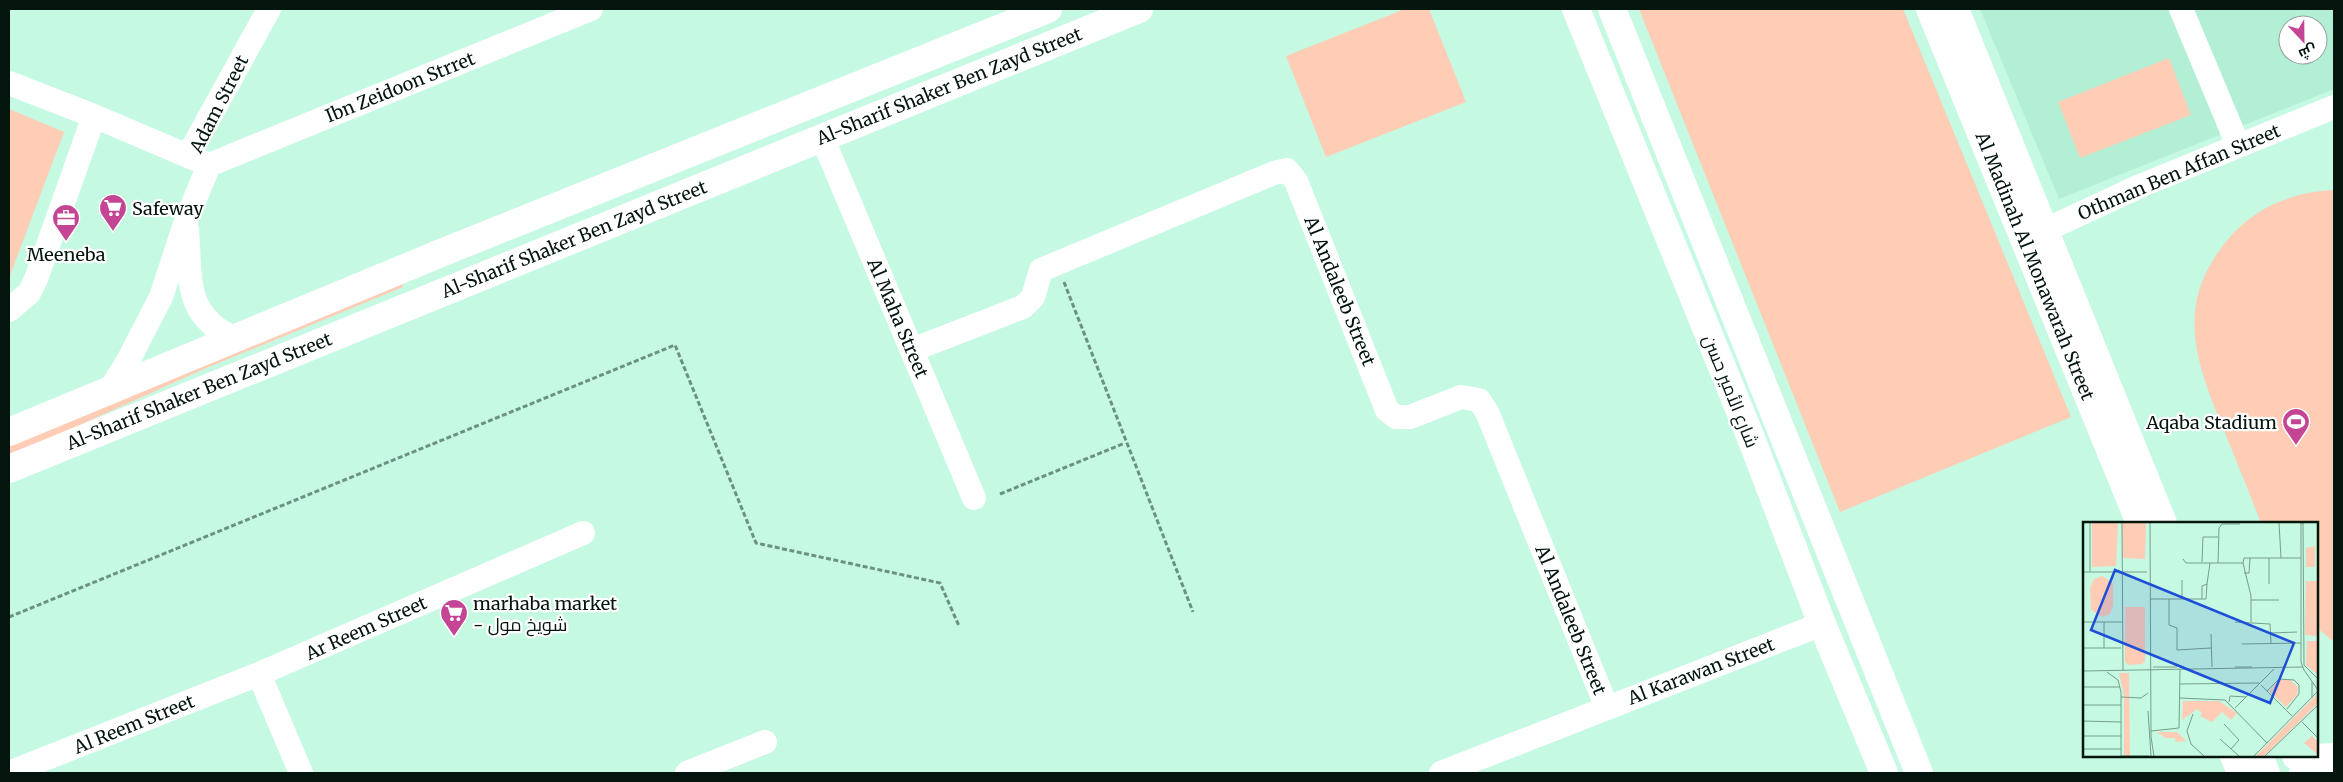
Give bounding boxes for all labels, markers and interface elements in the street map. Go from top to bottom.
north arrow [2278,15,2328,65]
street label: Al-Sharif Shaker Ben Zayd Street [812,22,1085,150]
text: ش [2296,40,2320,64]
street label: Ibn Zeidoon Strret [322,47,478,127]
street label: Adam Street [184,51,254,158]
street label: Othman Ben Affan Street [2074,119,2284,225]
street label: Al Madinah Al Monawarah Street [1970,128,2099,403]
street label: Al-Sharif Shaker Ben Zayd Street [437,175,710,303]
supermarket icon: Safeway [98,193,128,232]
place label: Safeway [132,197,204,220]
office icon: Meeneba [51,203,81,242]
street label: Al Andaleeb Street [1299,212,1381,369]
place label: Meeneba [27,243,106,266]
street label: Al Maha Street [862,254,934,381]
street label: Al-Sharif Shaker Ben Zayd Street [62,327,335,455]
street label: شارع الأمير حسن [1697,331,1764,451]
sports icon: Aqaba Stadium [2281,407,2311,446]
place label: Aqaba Stadium [2145,411,2277,434]
inset map [2083,522,2318,757]
street label: Al Andaleeb Street [1530,541,1612,698]
street label: Ar Reem Street [301,591,430,665]
place label: marhaba market - شويخ مول [473,592,617,637]
supermarket icon: marhaba market - شويخ مول [439,598,469,637]
street label: Al Karawan Street [1623,632,1778,710]
street label: Al Reem Street [69,689,198,759]

